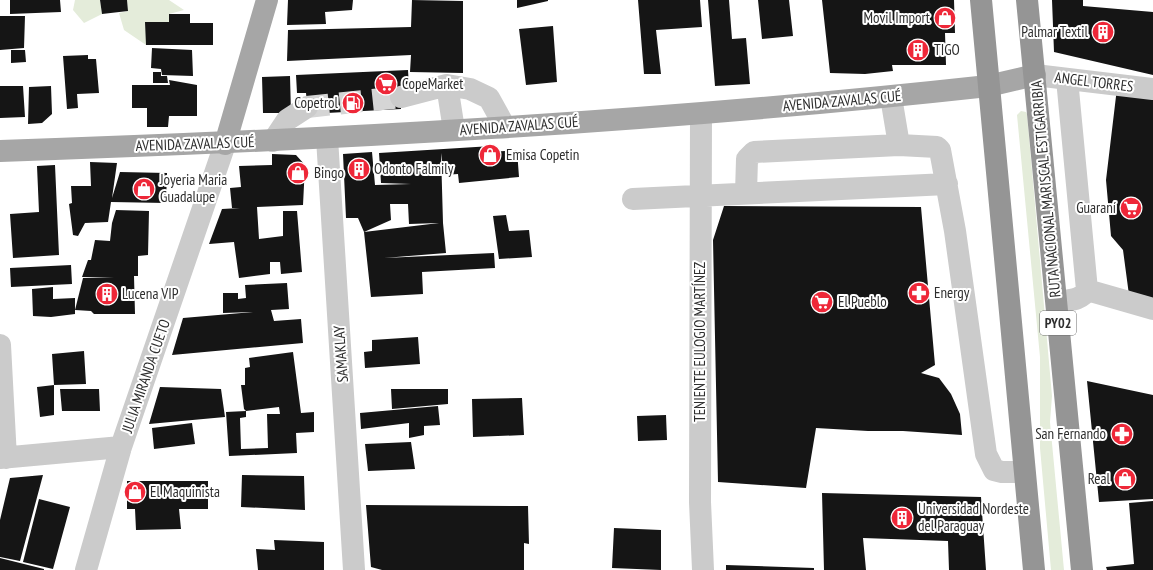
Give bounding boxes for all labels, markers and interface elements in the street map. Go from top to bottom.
shop icon: Movil Import [932,5,958,31]
place label: Movil Import [864,8,930,27]
building icon: Palmar Textil [1090,19,1116,45]
place label: Palmar Textil [1021,22,1088,41]
building icon: TIGO [905,37,931,63]
place label: TIGO [934,40,960,59]
street label: ANGEL TORRES [1054,67,1134,96]
supermarket icon: CopeMarket [373,71,399,97]
place label: CopeMarket [402,74,463,93]
street label: RUTA NACIONAL MARISCAL ESTIGARRIBIA [1026,79,1064,298]
street label: AVENIDA ZAVALAS CUÉ [782,86,902,115]
fuel station icon: Copetrol [340,90,366,116]
place label: Copetrol [294,93,338,112]
street label: AVENIDA ZAVALAS CUÉ [459,112,579,139]
street label: AVENIDA ZAVALAS CUÉ [135,132,255,155]
shop icon: Emisa Copetin [477,142,503,168]
place label: Emisa Copetin [506,145,579,164]
building icon: Odonto Falmily [346,156,372,182]
place label: Odonto Falmily [374,159,454,178]
shop icon: Bingo [285,160,311,186]
place label: Bingo [314,163,344,182]
place label: Joyeria Maria Guadalupe [159,170,227,206]
shop icon: Joyeria Maria Guadalupe [131,176,157,202]
supermarket icon: Guaraní [1118,195,1144,221]
place label: Guaraní [1076,198,1117,217]
street label: TENIENTE EULOGIO MARTÍNEZ [690,262,709,422]
pharmacy icon: Energy [906,280,932,306]
building icon: Lucena VIP [94,281,120,307]
place label: Energy [934,283,970,302]
place label: Lucena VIP [122,284,179,303]
supermarket icon: El Pueblo [809,289,835,315]
place label: El Pueblo [838,292,887,311]
road number: PY02 [1040,311,1076,335]
street label: JULIA MIRANDA CUETO [117,317,174,436]
street label: SAMAKLAY [329,325,352,383]
pharmacy icon: San Fernando [1109,421,1135,447]
place label: San Fernando [1035,424,1106,443]
shop icon: Real [1112,466,1138,492]
place label: Real [1088,469,1110,488]
shop icon: El Maquinista [122,479,148,505]
place label: El Maquinista [150,482,220,501]
place label: Universidad Nordeste del Paraguay [918,499,1029,535]
building icon: Universidad Nordeste del Paraguay [889,505,915,531]

